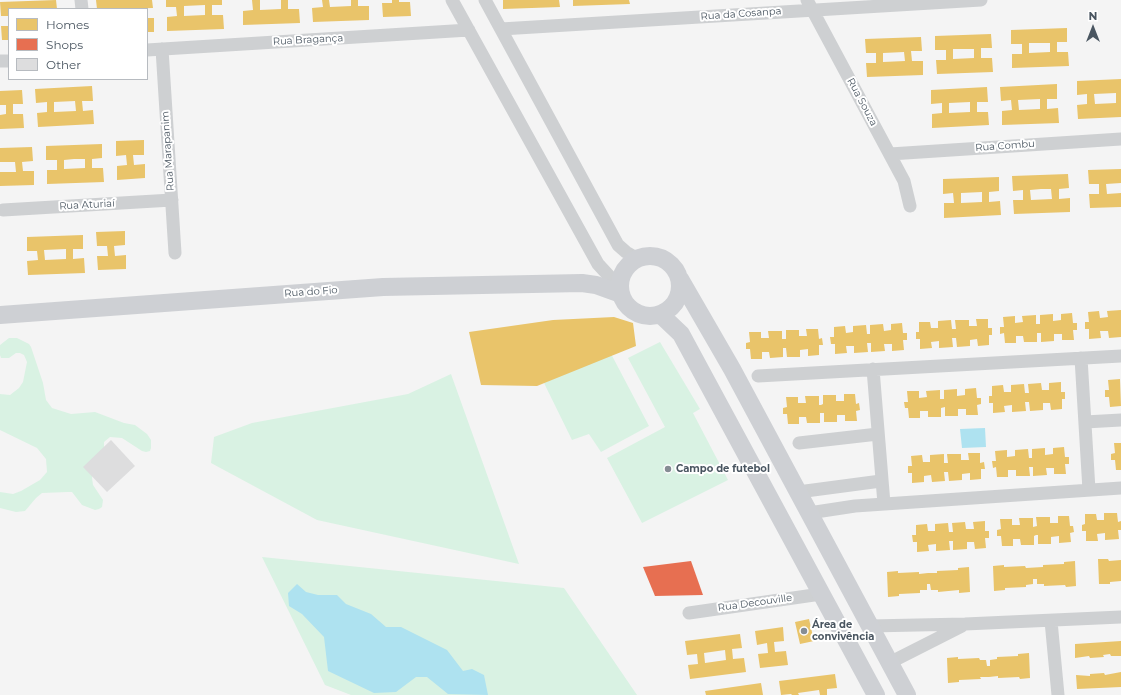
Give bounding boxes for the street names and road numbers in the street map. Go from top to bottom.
street label: Rua da Cosanpa [700,5,782,23]
street label: Rua Bragança [272,32,344,48]
street label: Rua Souza [844,76,880,128]
street label: Rua Marapanim [159,111,177,191]
street label: Rua Combu [975,138,1035,154]
street label: Rua Aturiaí [59,198,115,212]
street label: Rua do Fio [284,284,338,300]
street label: Rua Decouville [717,592,793,614]

